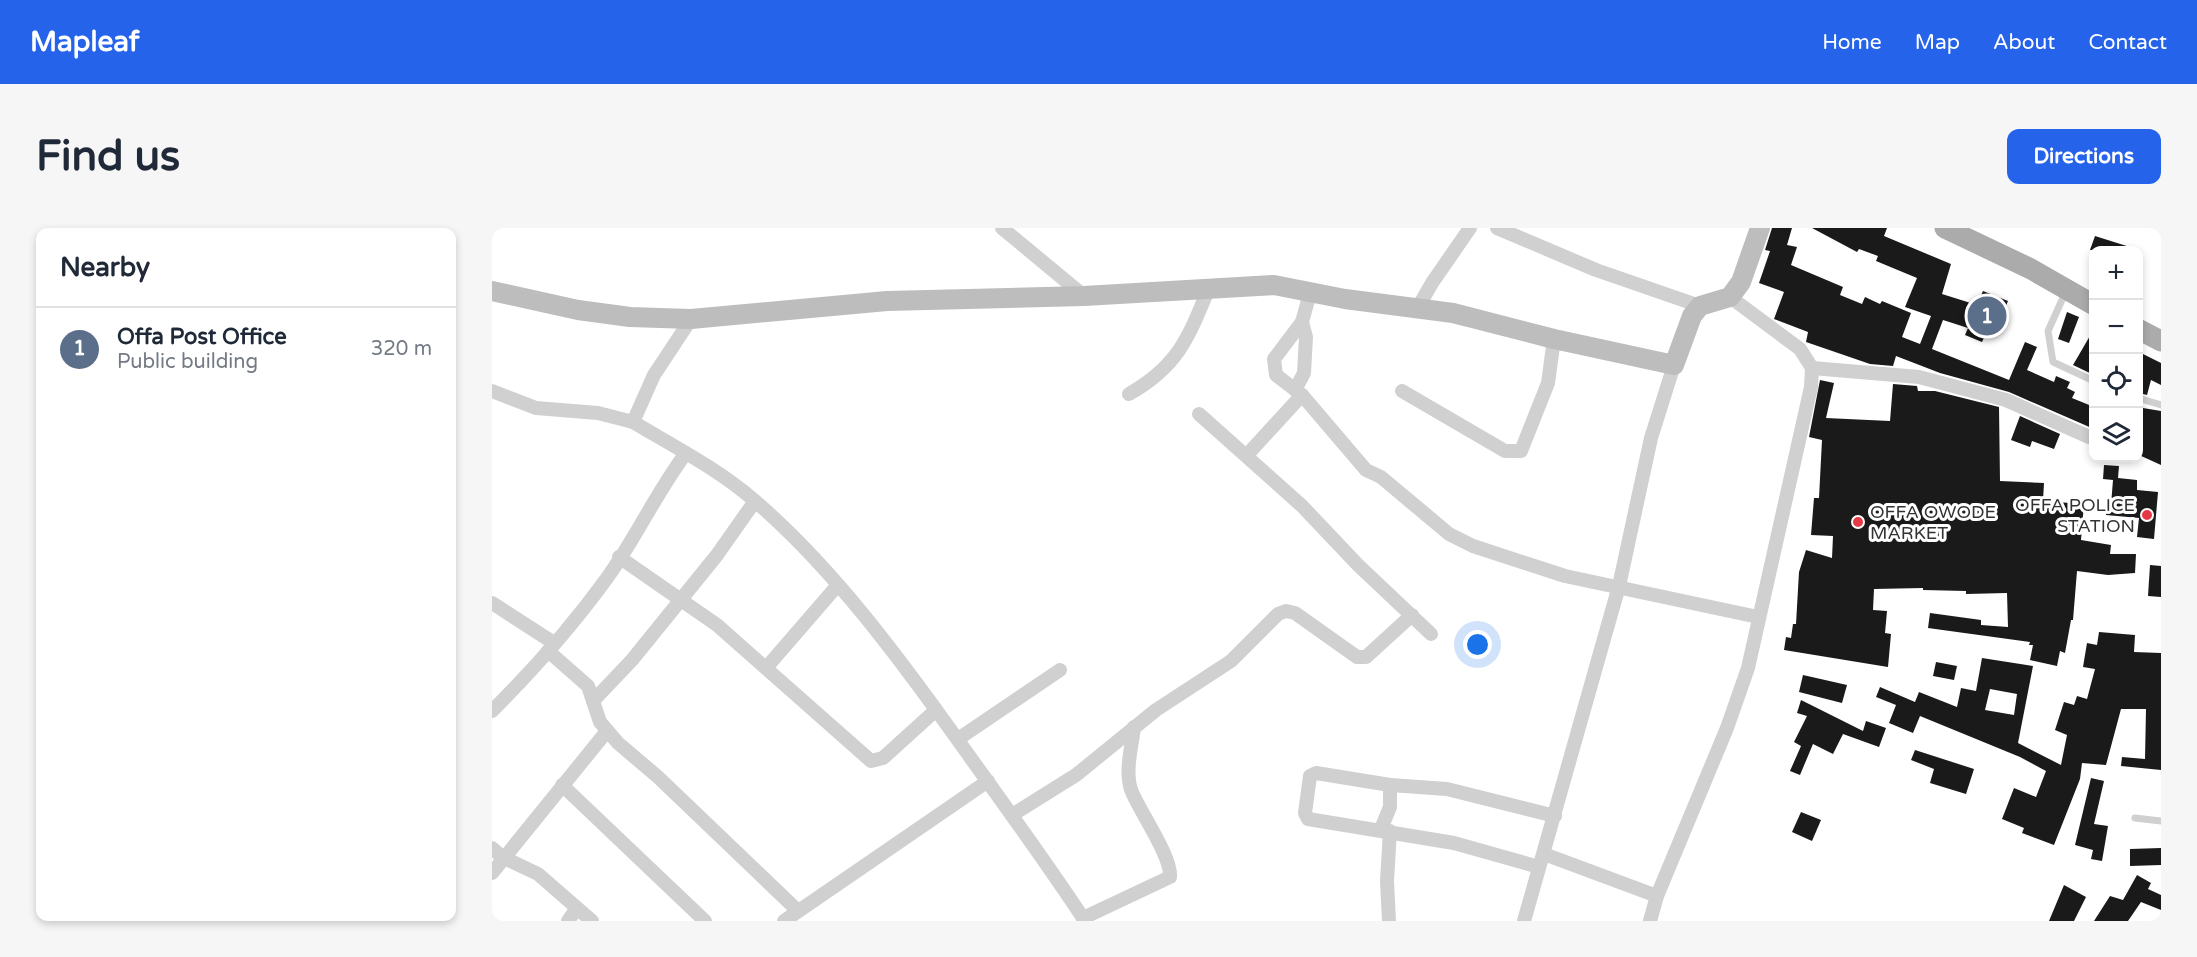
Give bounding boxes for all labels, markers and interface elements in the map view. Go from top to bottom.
text: Mapleaf [30,25,139,59]
text: Home [1822,30,1882,55]
text: Map [1915,30,1960,55]
text: About [1993,30,2055,55]
text: Contact [2088,30,2167,55]
button: Directions [2007,129,2161,184]
text: Find us [36,131,180,182]
map controls [2089,246,2143,462]
button: + [2089,246,2143,300]
text: Nearby [60,252,150,283]
pin: 1 [1968,294,2006,338]
button: − [2089,300,2143,354]
text: Offa Post Office [117,324,287,350]
text: 1 [73,337,86,361]
text: 320 m [371,337,432,361]
text: Public building [117,350,258,374]
button: locate [2089,354,2143,408]
button: layers [2089,408,2143,462]
place label: OFFA POLICE STATION [2015,494,2135,537]
place label: OFFA OWODE MARKET [1870,501,1996,544]
marker: OFFA POLICE STATION [2140,508,2154,522]
marker: OFFA OWODE MARKET [1851,515,1865,529]
your location [1463,630,1492,659]

